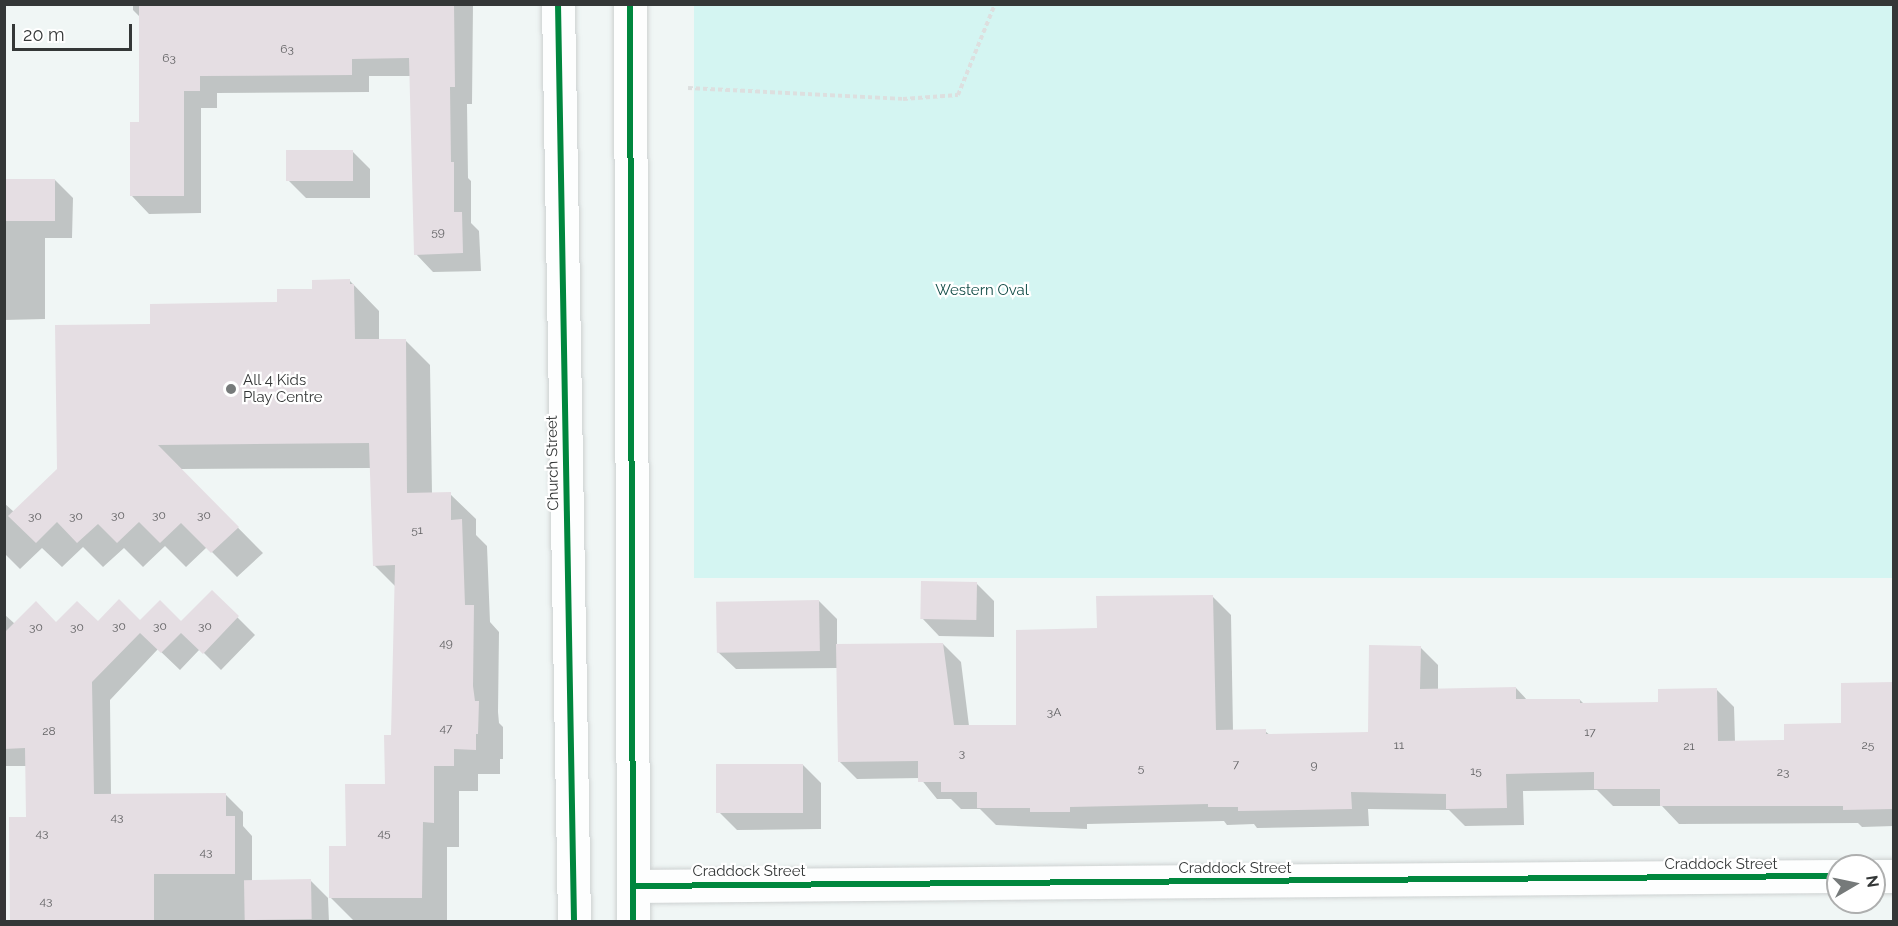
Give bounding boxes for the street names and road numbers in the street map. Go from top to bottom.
street label: Church Street [543,415,563,511]
street label: Craddock Street [1665,856,1777,874]
street label: Craddock Street [1179,860,1291,878]
street label: Craddock Street [693,863,805,881]

